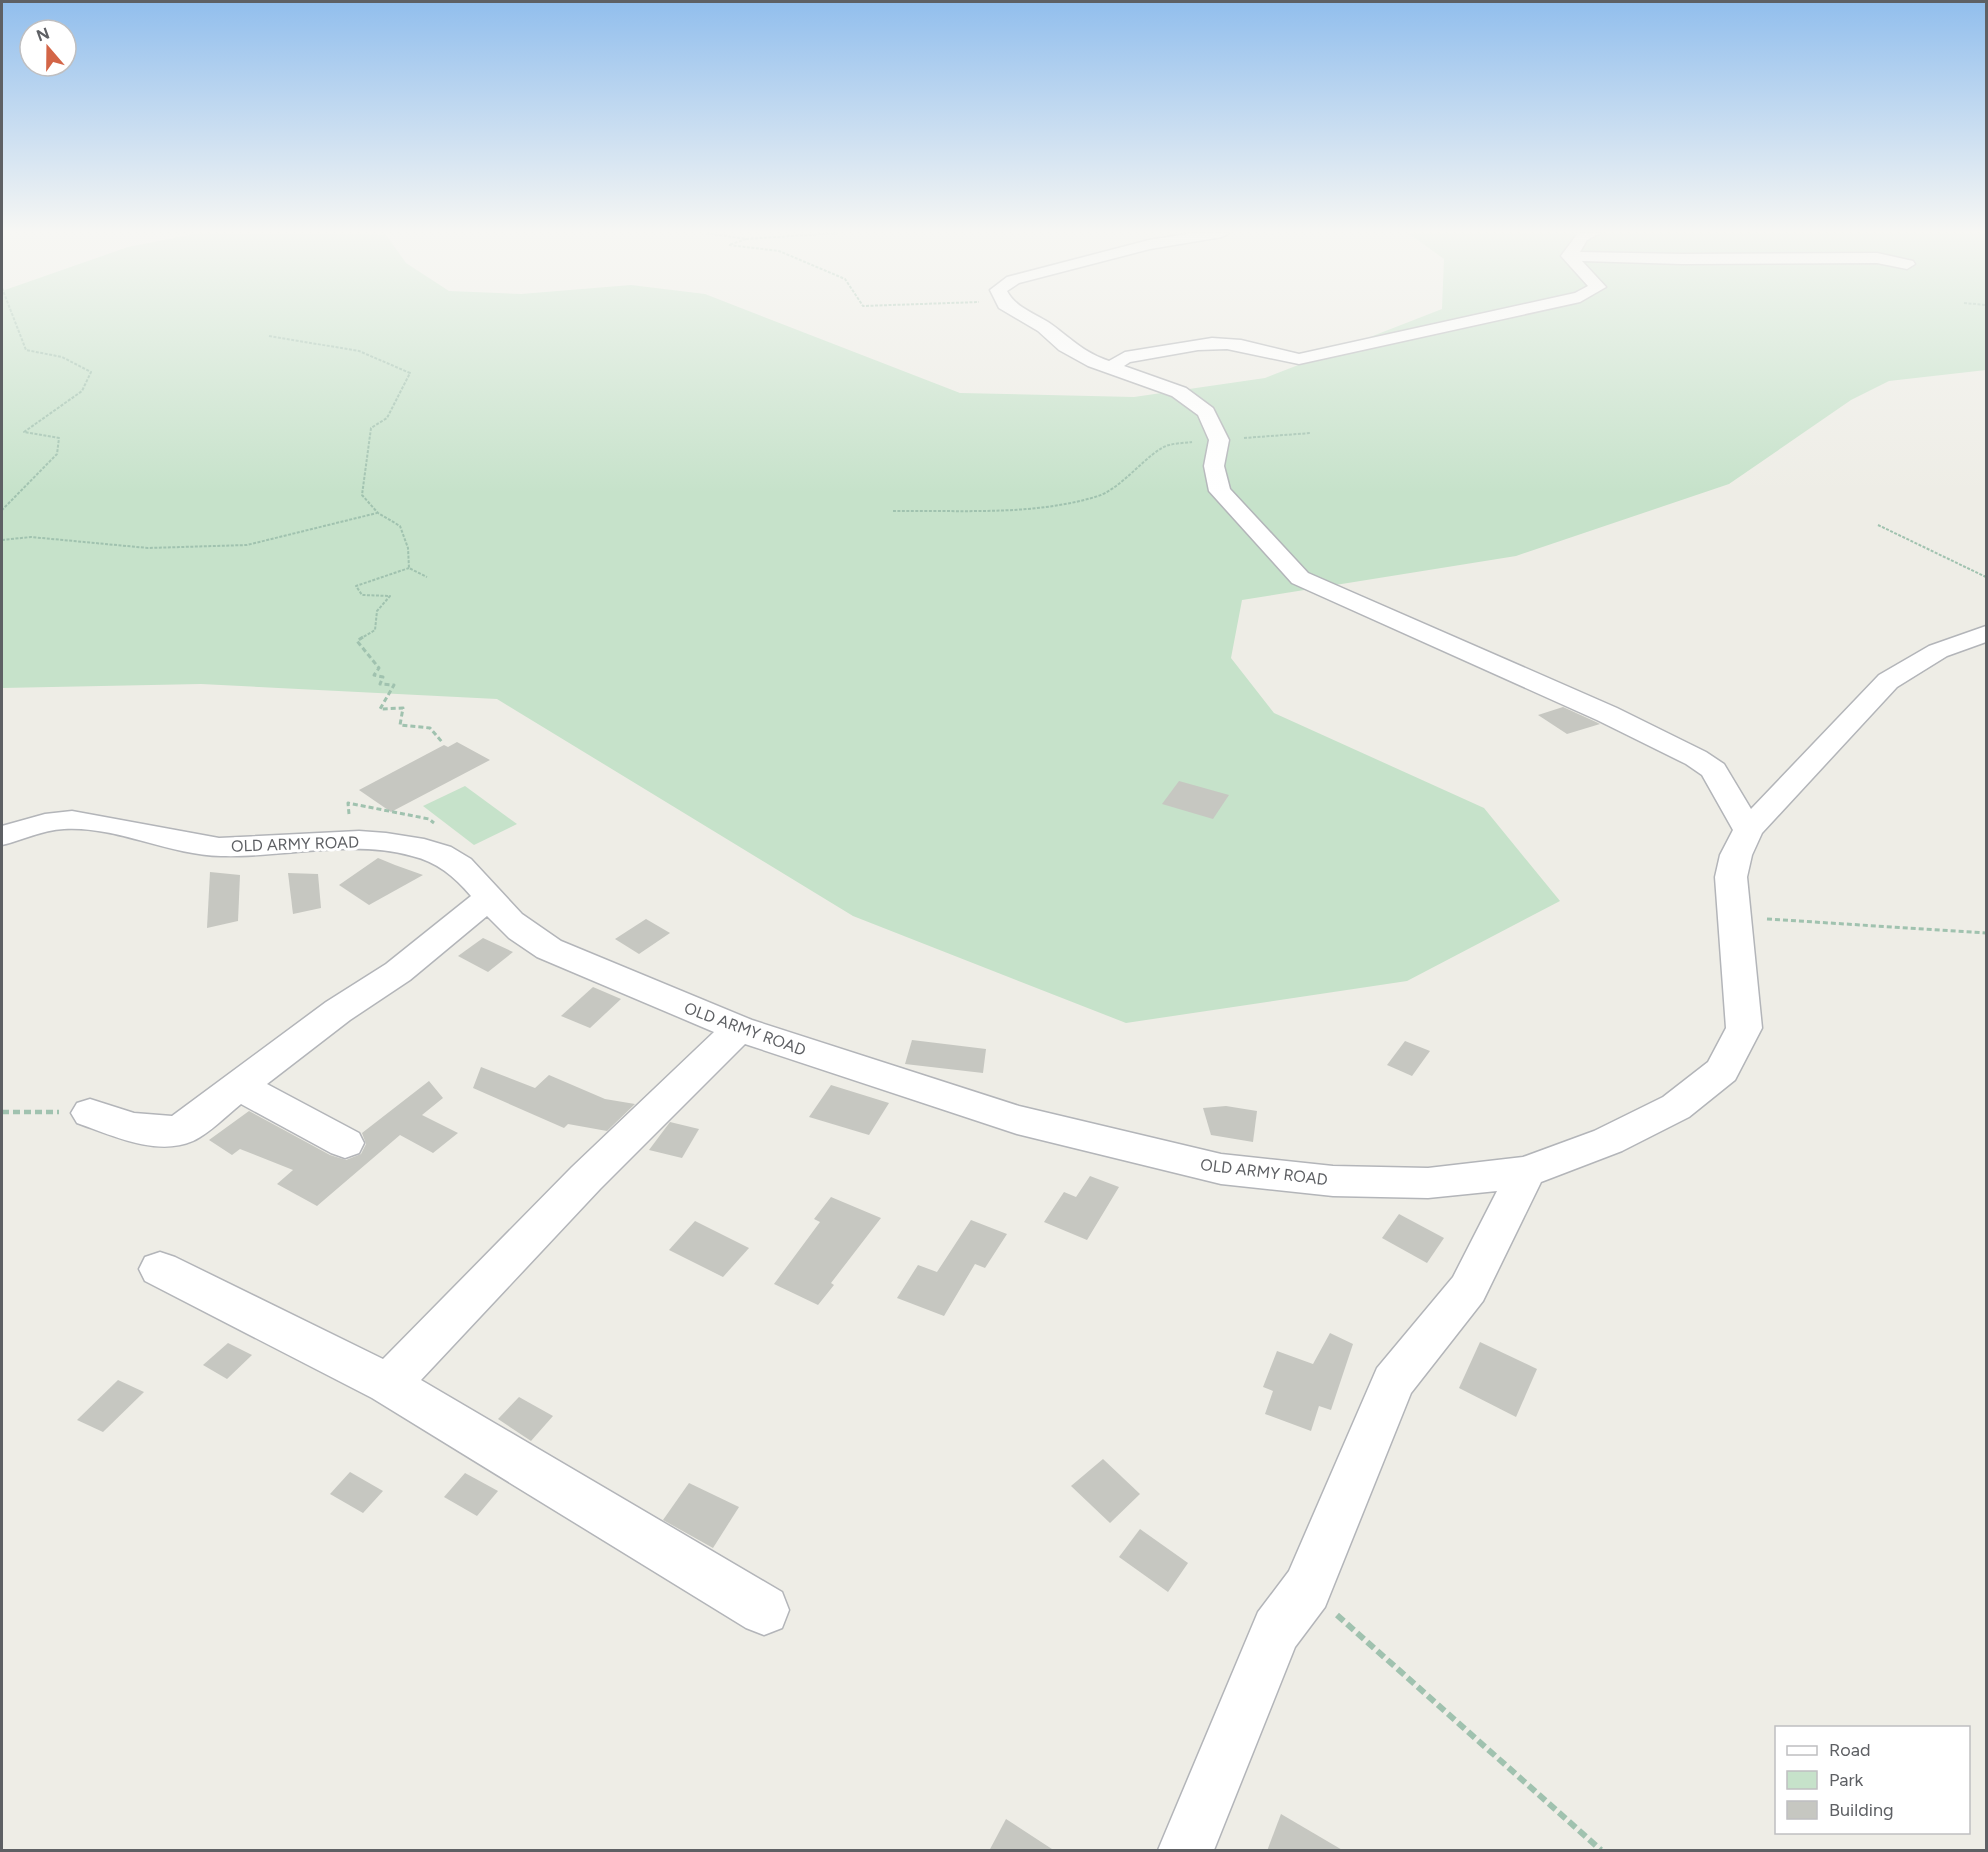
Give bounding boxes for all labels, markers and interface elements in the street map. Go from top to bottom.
north arrow [18,18,78,78]
text: N [34,23,52,45]
street label: OLD ARMY ROAD [231,832,359,856]
street label: OLD ARMY ROAD [682,998,808,1060]
street label: OLD ARMY ROAD [1199,1155,1329,1189]
legend [1775,1726,1970,1834]
text: Road [1829,1739,1870,1761]
text: Park [1829,1769,1864,1791]
text: Building [1829,1799,1894,1821]

